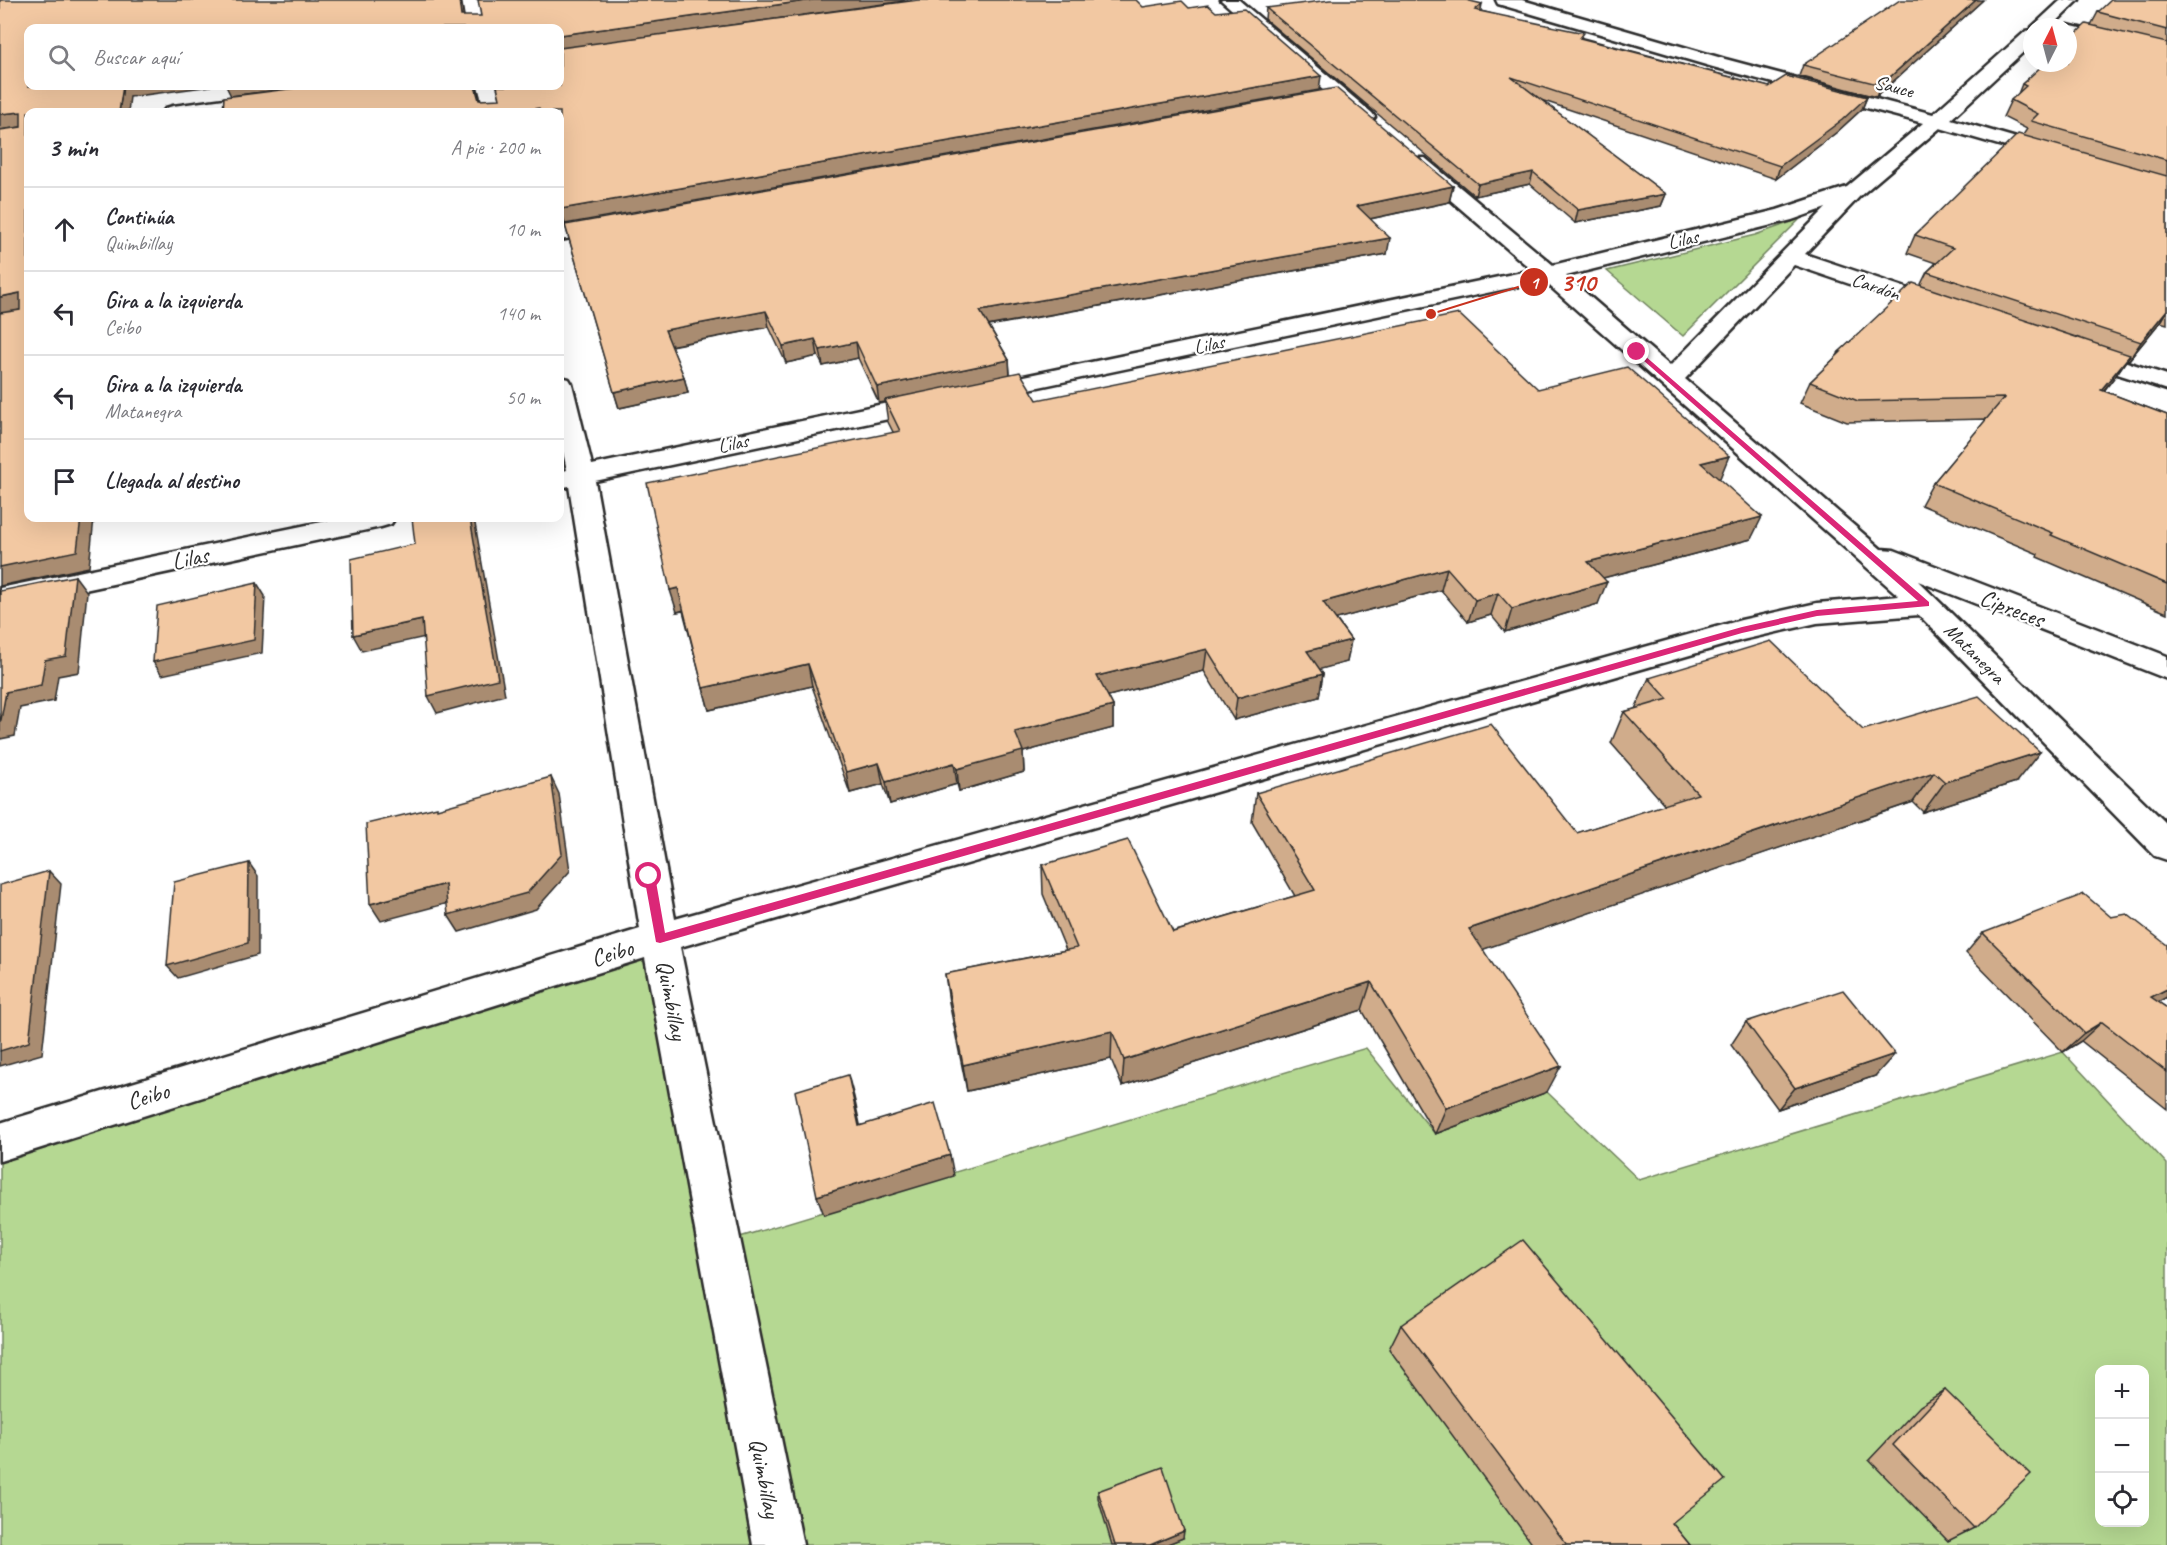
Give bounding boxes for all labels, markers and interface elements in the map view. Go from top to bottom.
north arrow [2023,18,2077,72]
search box [24,24,564,90]
icon: search [45,41,78,74]
text: Buscar aquí [93,43,179,71]
street label: Sauce [1872,69,1918,104]
text: 3 min [48,131,98,164]
text: A pie · 200 m [451,135,540,160]
text: Continúa [105,203,173,231]
icon: ahead [48,213,81,246]
text: 10 m [506,217,540,242]
street label: Lilas [1665,223,1703,255]
text: Quimbillay [105,231,172,256]
callout: 310 [1519,260,1608,304]
text: 310 [1560,266,1598,299]
street label: Cardón [1848,267,1904,307]
text: 1 [1530,272,1540,294]
text: Gira a la izquierda [105,287,242,315]
icon: left [48,297,81,330]
text: 140 m [497,301,540,326]
text: Ceibo [105,315,140,340]
street label: Lilas [1191,329,1229,360]
route end [1623,338,1649,364]
text: Gira a la izquierda [105,371,242,399]
icon: left [48,381,81,414]
text: 50 m [506,385,540,410]
text: Matanegra [105,399,181,424]
street label: Lilas [715,428,753,459]
icon: arrive [48,465,81,498]
text: Llegada al destino [105,467,239,495]
street label: Lilas [169,539,213,577]
street label: Cipreces [1976,582,2051,635]
street label: Matanegra [1939,618,2011,690]
route start [635,862,661,888]
street label: Ceibo [587,932,638,974]
street label: Quimbillay [650,958,695,1044]
street label: Ceibo [123,1075,174,1117]
map controls [2095,1365,2149,1527]
button: + [2095,1365,2149,1419]
button: − [2095,1419,2149,1473]
street label: Quimbillay [743,1436,788,1522]
button: locate [2095,1473,2149,1527]

